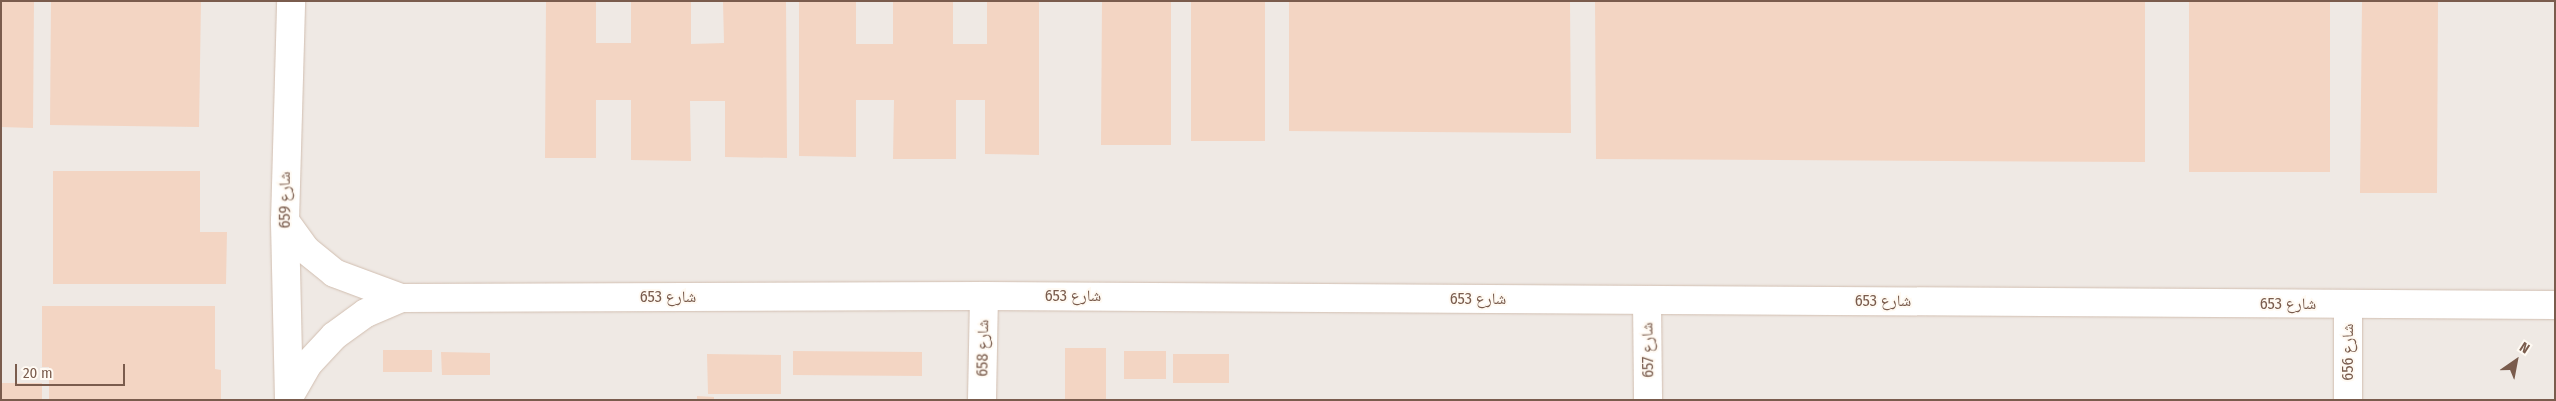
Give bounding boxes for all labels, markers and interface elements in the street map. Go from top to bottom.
street label: شارع 659 [275,172,295,228]
street label: شارع 653 [1045,286,1101,306]
street label: شارع 653 [640,287,696,307]
street label: شارع 653 [1450,289,1506,309]
street label: شارع 653 [1855,291,1911,311]
street label: شارع 653 [2260,294,2316,314]
street label: شارع 658 [973,319,993,377]
street label: شارع 657 [1638,322,1658,378]
street label: شارع 656 [2338,323,2358,381]
north arrow [2491,336,2541,386]
text: N [2516,339,2533,357]
scale bar [18,354,128,386]
text: 20 m [23,364,53,382]

